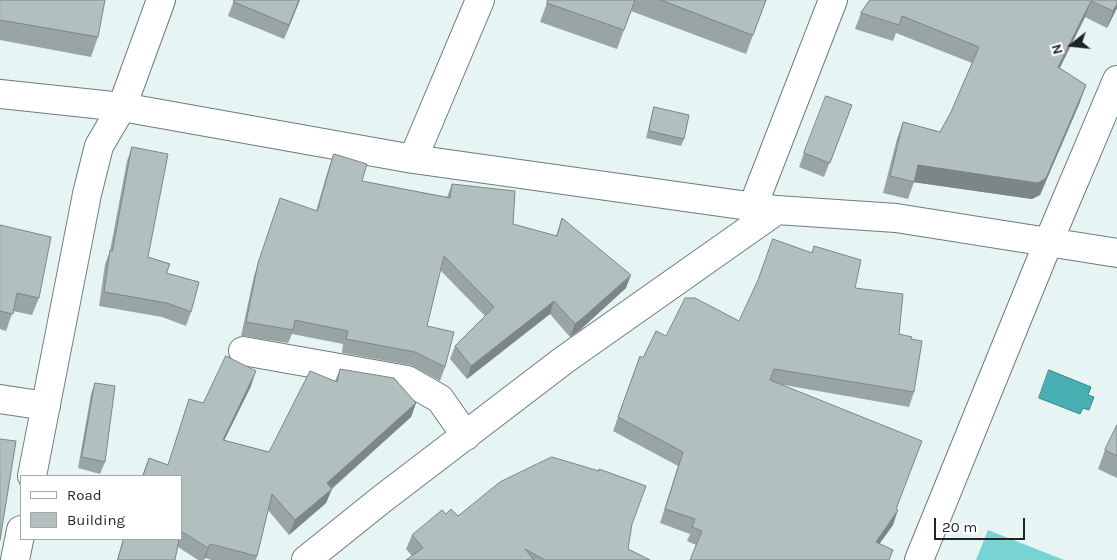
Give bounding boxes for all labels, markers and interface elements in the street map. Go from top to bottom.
north arrow [1047,20,1097,70]
text: N [1048,42,1067,56]
legend [20,475,182,540]
text: Road [67,486,102,504]
scale bar [937,508,1028,540]
text: Building [67,511,125,529]
text: 20 m [942,518,977,536]

